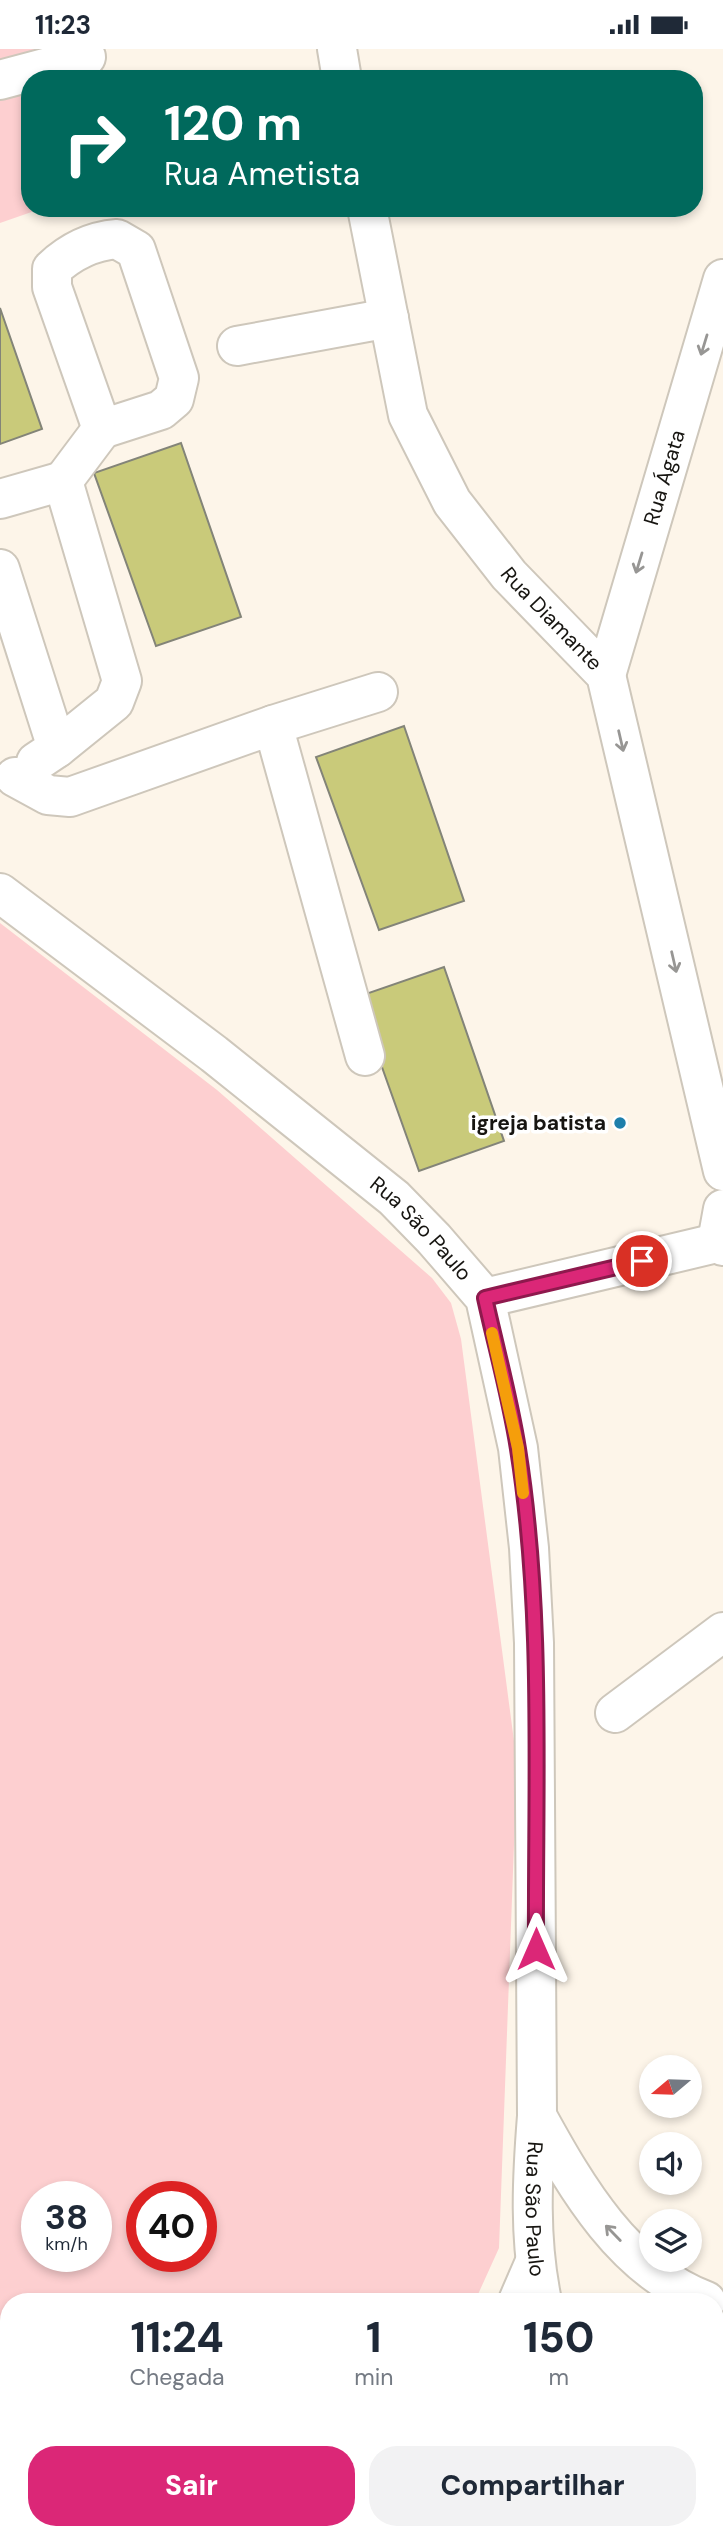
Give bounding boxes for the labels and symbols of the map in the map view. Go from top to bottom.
one-way arrow [696,334,709,356]
street label: Rua Ágata [637,426,692,528]
one-way arrow [631,552,644,574]
street label: Rua Diamante [494,561,608,677]
one-way arrow [615,729,628,752]
one-way arrow [668,950,681,973]
place label: igreja batista [471,1109,606,1137]
marker: igreja batista [612,1115,628,1131]
street label: Rua São Paulo [364,1170,478,1287]
pin [612,1231,672,1291]
position arrow [499,1912,573,1986]
north arrow [639,2055,702,2117]
street label: Rua São Paulo [519,2140,551,2278]
speed limit sign: 40 [126,2181,217,2272]
one-way arrow [604,2224,621,2241]

